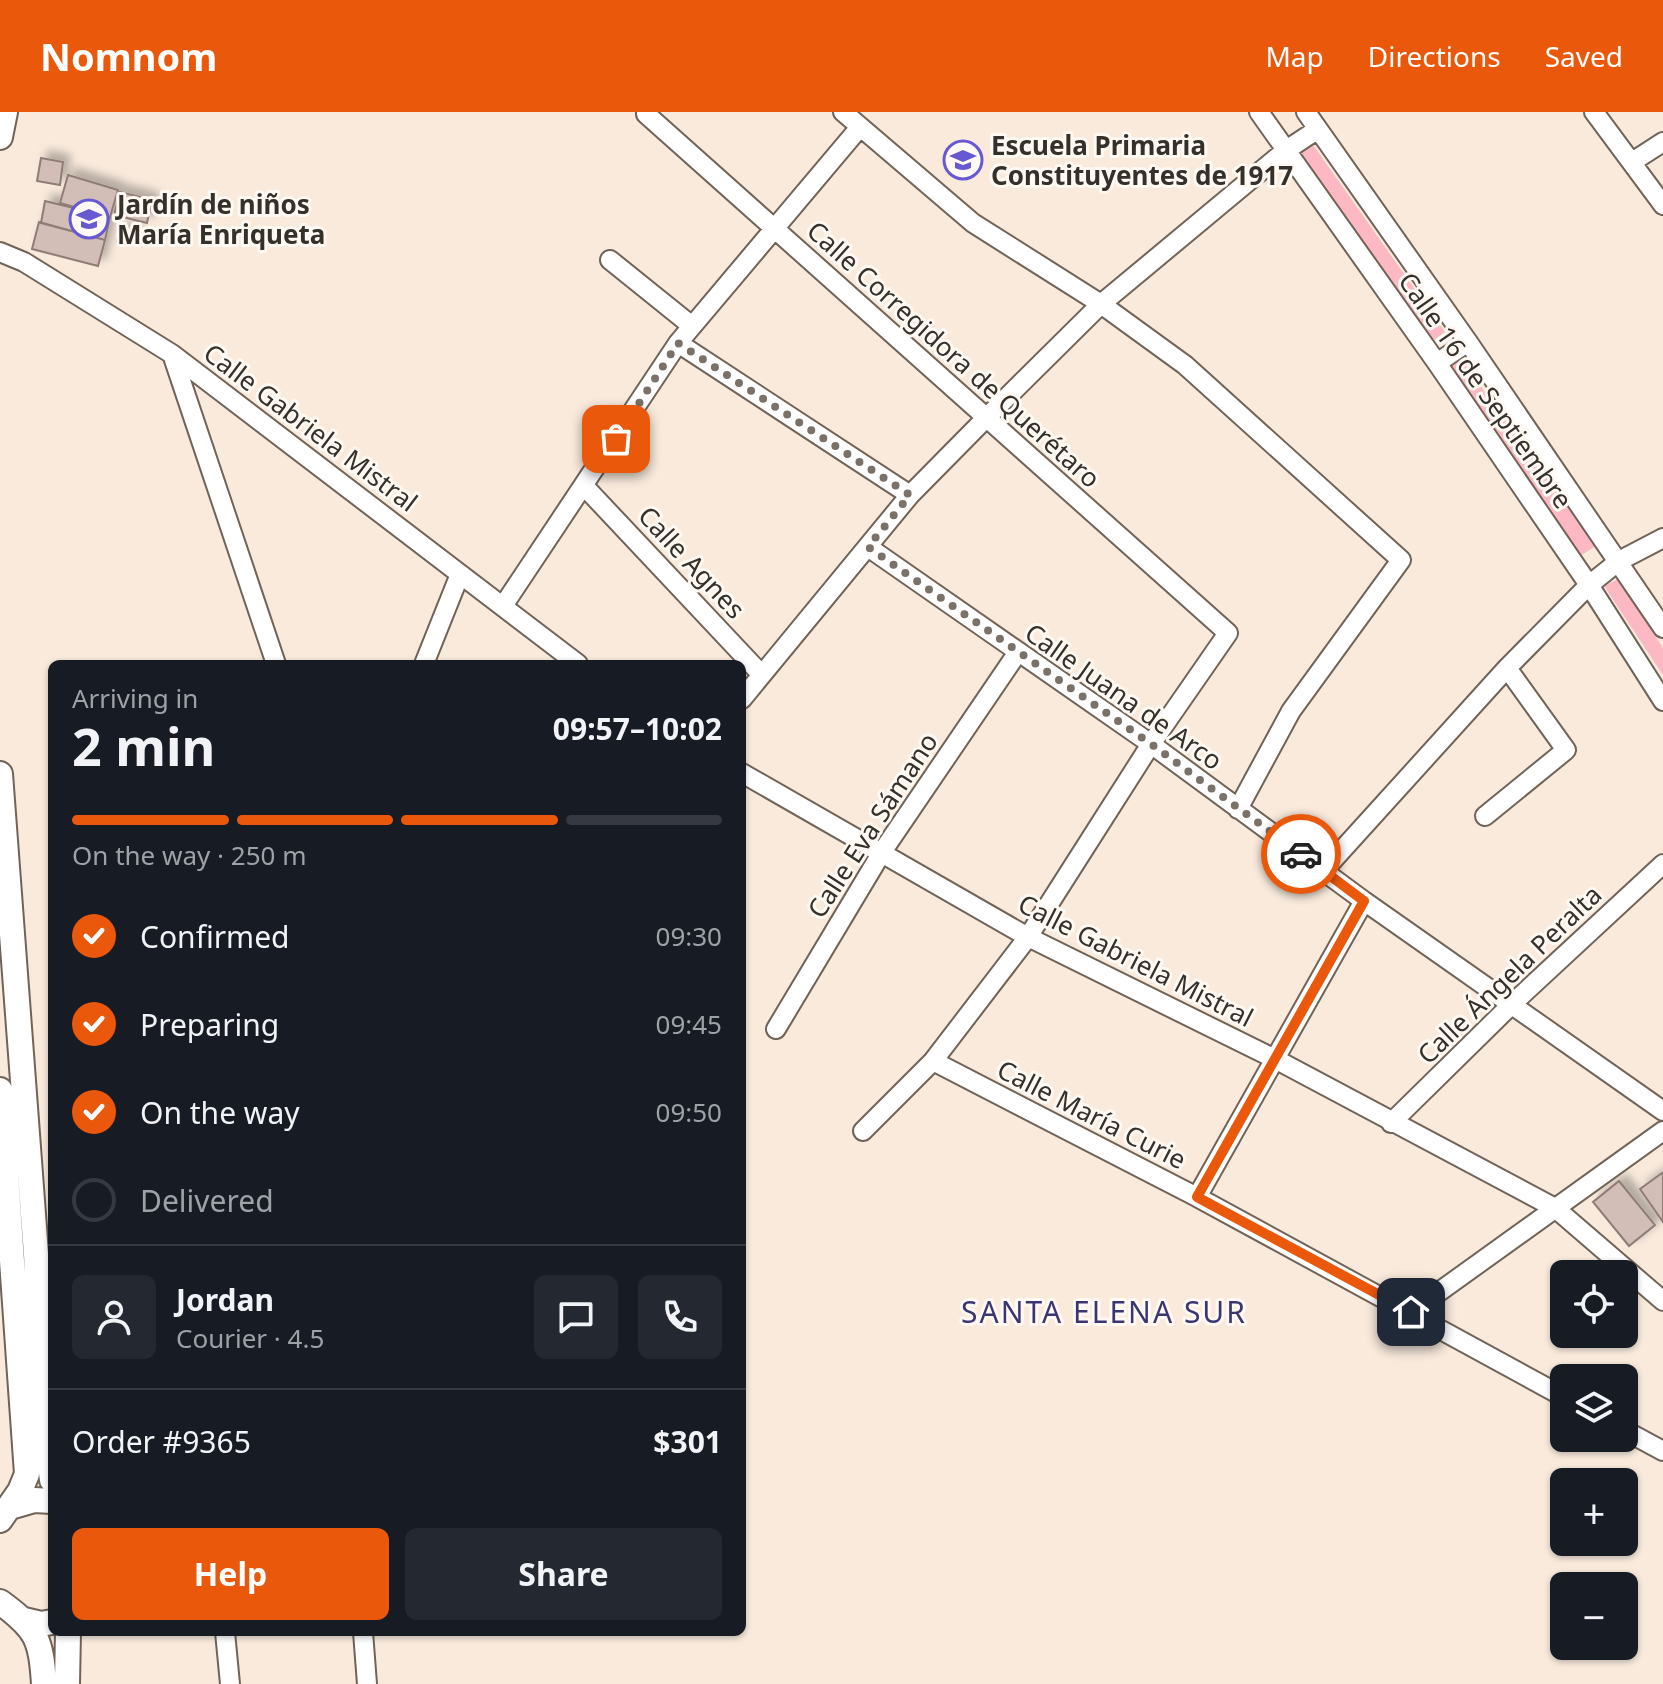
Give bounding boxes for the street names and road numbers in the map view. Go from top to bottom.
street label: Calle Corregidora de Querétaro [800,213,1108,495]
street label: Calle 16 de Septiembre [1391,265,1581,515]
street label: Calle Gabriela Mistral [197,335,425,519]
street label: Calle Agnes [631,498,753,626]
street label: Calle Juana de Arco [1018,614,1230,778]
street label: Calle Eva Sámano [799,725,945,925]
street label: Calle Ángela Peralta [1409,877,1609,1071]
street label: Calle Gabriela Mistral [1012,885,1260,1035]
street label: Calle María Curie [991,1051,1193,1177]

